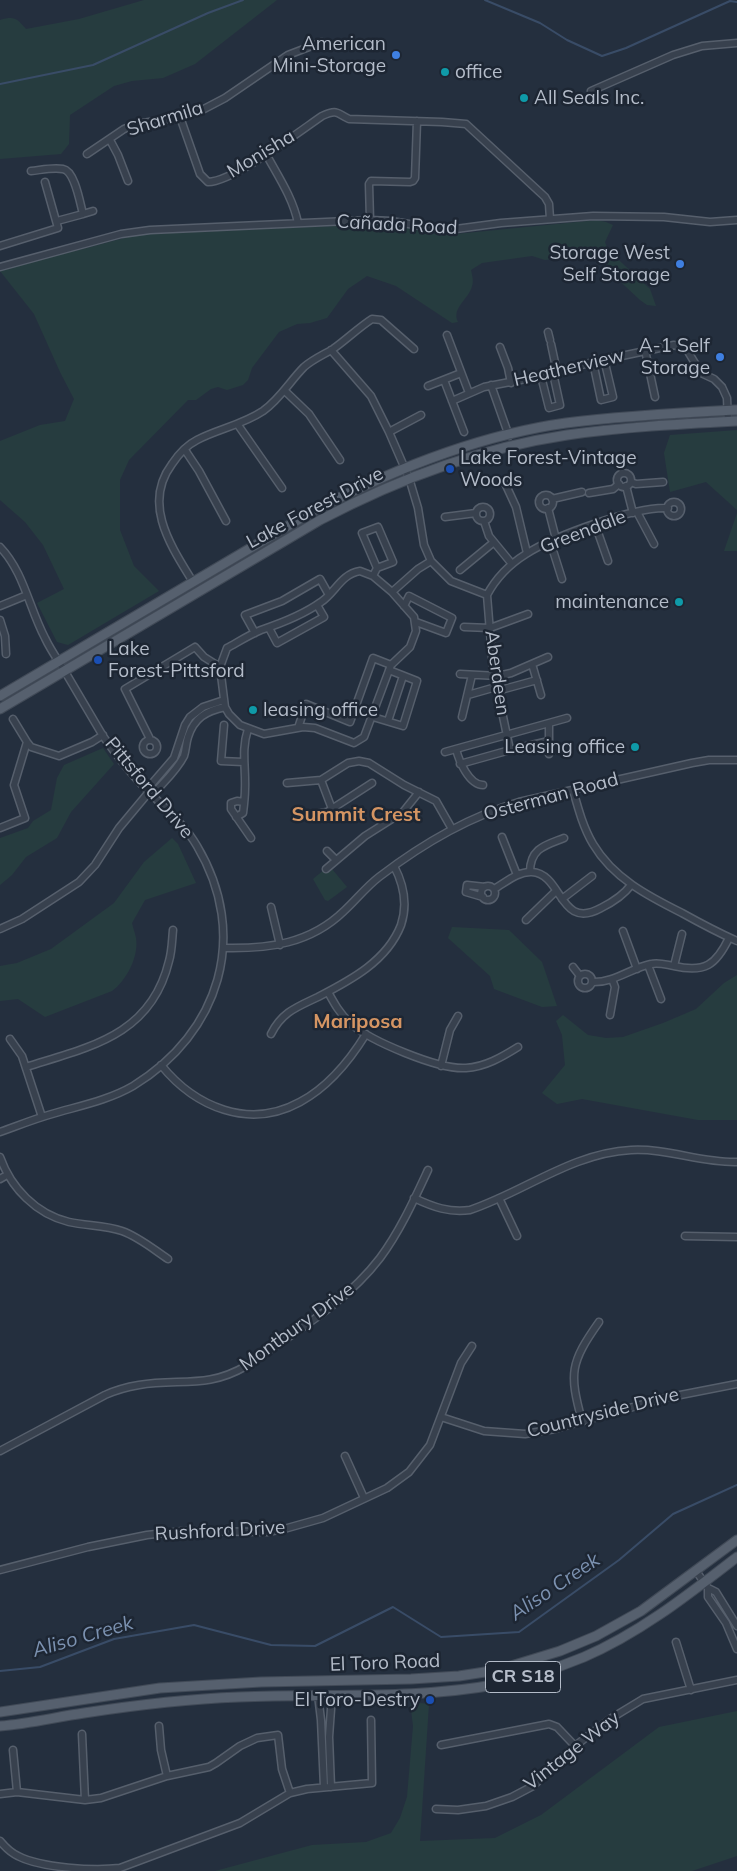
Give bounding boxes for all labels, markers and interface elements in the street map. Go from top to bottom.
place label: American Mini-Storage [273,33,386,77]
marker: American Mini-Storage [390,49,402,61]
place label: office [455,61,502,83]
marker: office [439,66,451,78]
place label: All Seals Inc. [534,87,644,109]
marker: All Seals Inc. [518,92,530,104]
street label: Sharmila [124,97,206,141]
street label: Monisha [223,125,299,183]
street label: Cañada Road [336,210,458,240]
place label: Storage West Self Storage [550,242,670,286]
marker: Storage West Self Storage [674,258,686,270]
place label: A-1 Self Storage [639,335,710,379]
street label: Heatherview [511,344,627,392]
marker: A-1 Self Storage [714,351,726,363]
place label: Lake Forest-Vintage Woods [460,447,637,491]
street label: Lake Forest Drive [243,462,387,554]
marker: Lake Forest-Vintage Woods [444,463,456,475]
street label: Greendale [537,505,629,559]
place label: maintenance [555,591,669,613]
marker: maintenance [673,596,685,608]
street label: Aberdeen [480,629,514,717]
place label: Lake Forest-Pittsford [108,638,245,682]
marker: Lake Forest-Pittsford [92,654,104,666]
place label: leasing office [263,699,378,721]
marker: leasing office [247,704,259,716]
street label: Pittsford Drive [100,733,198,843]
place label: Leasing office [504,736,625,758]
marker: Leasing office [629,741,641,753]
street label: Osterman Road [481,768,621,826]
district label: Summit Crest [292,803,420,827]
district label: Mariposa [313,1010,403,1034]
street label: Montbury Drive [235,1278,359,1376]
street label: Countryside Drive [525,1383,681,1443]
street label: Rushford Drive [154,1516,286,1546]
water label: Aliso Creek [505,1548,605,1626]
water label: Aliso Creek [30,1611,136,1663]
street label: El Toro Road [329,1650,441,1676]
road number: CR S18 [486,1661,560,1692]
place label: El Toro-Destry [294,1689,420,1711]
marker: El Toro-Destry [424,1694,436,1706]
street label: Vintage Way [520,1707,624,1795]

